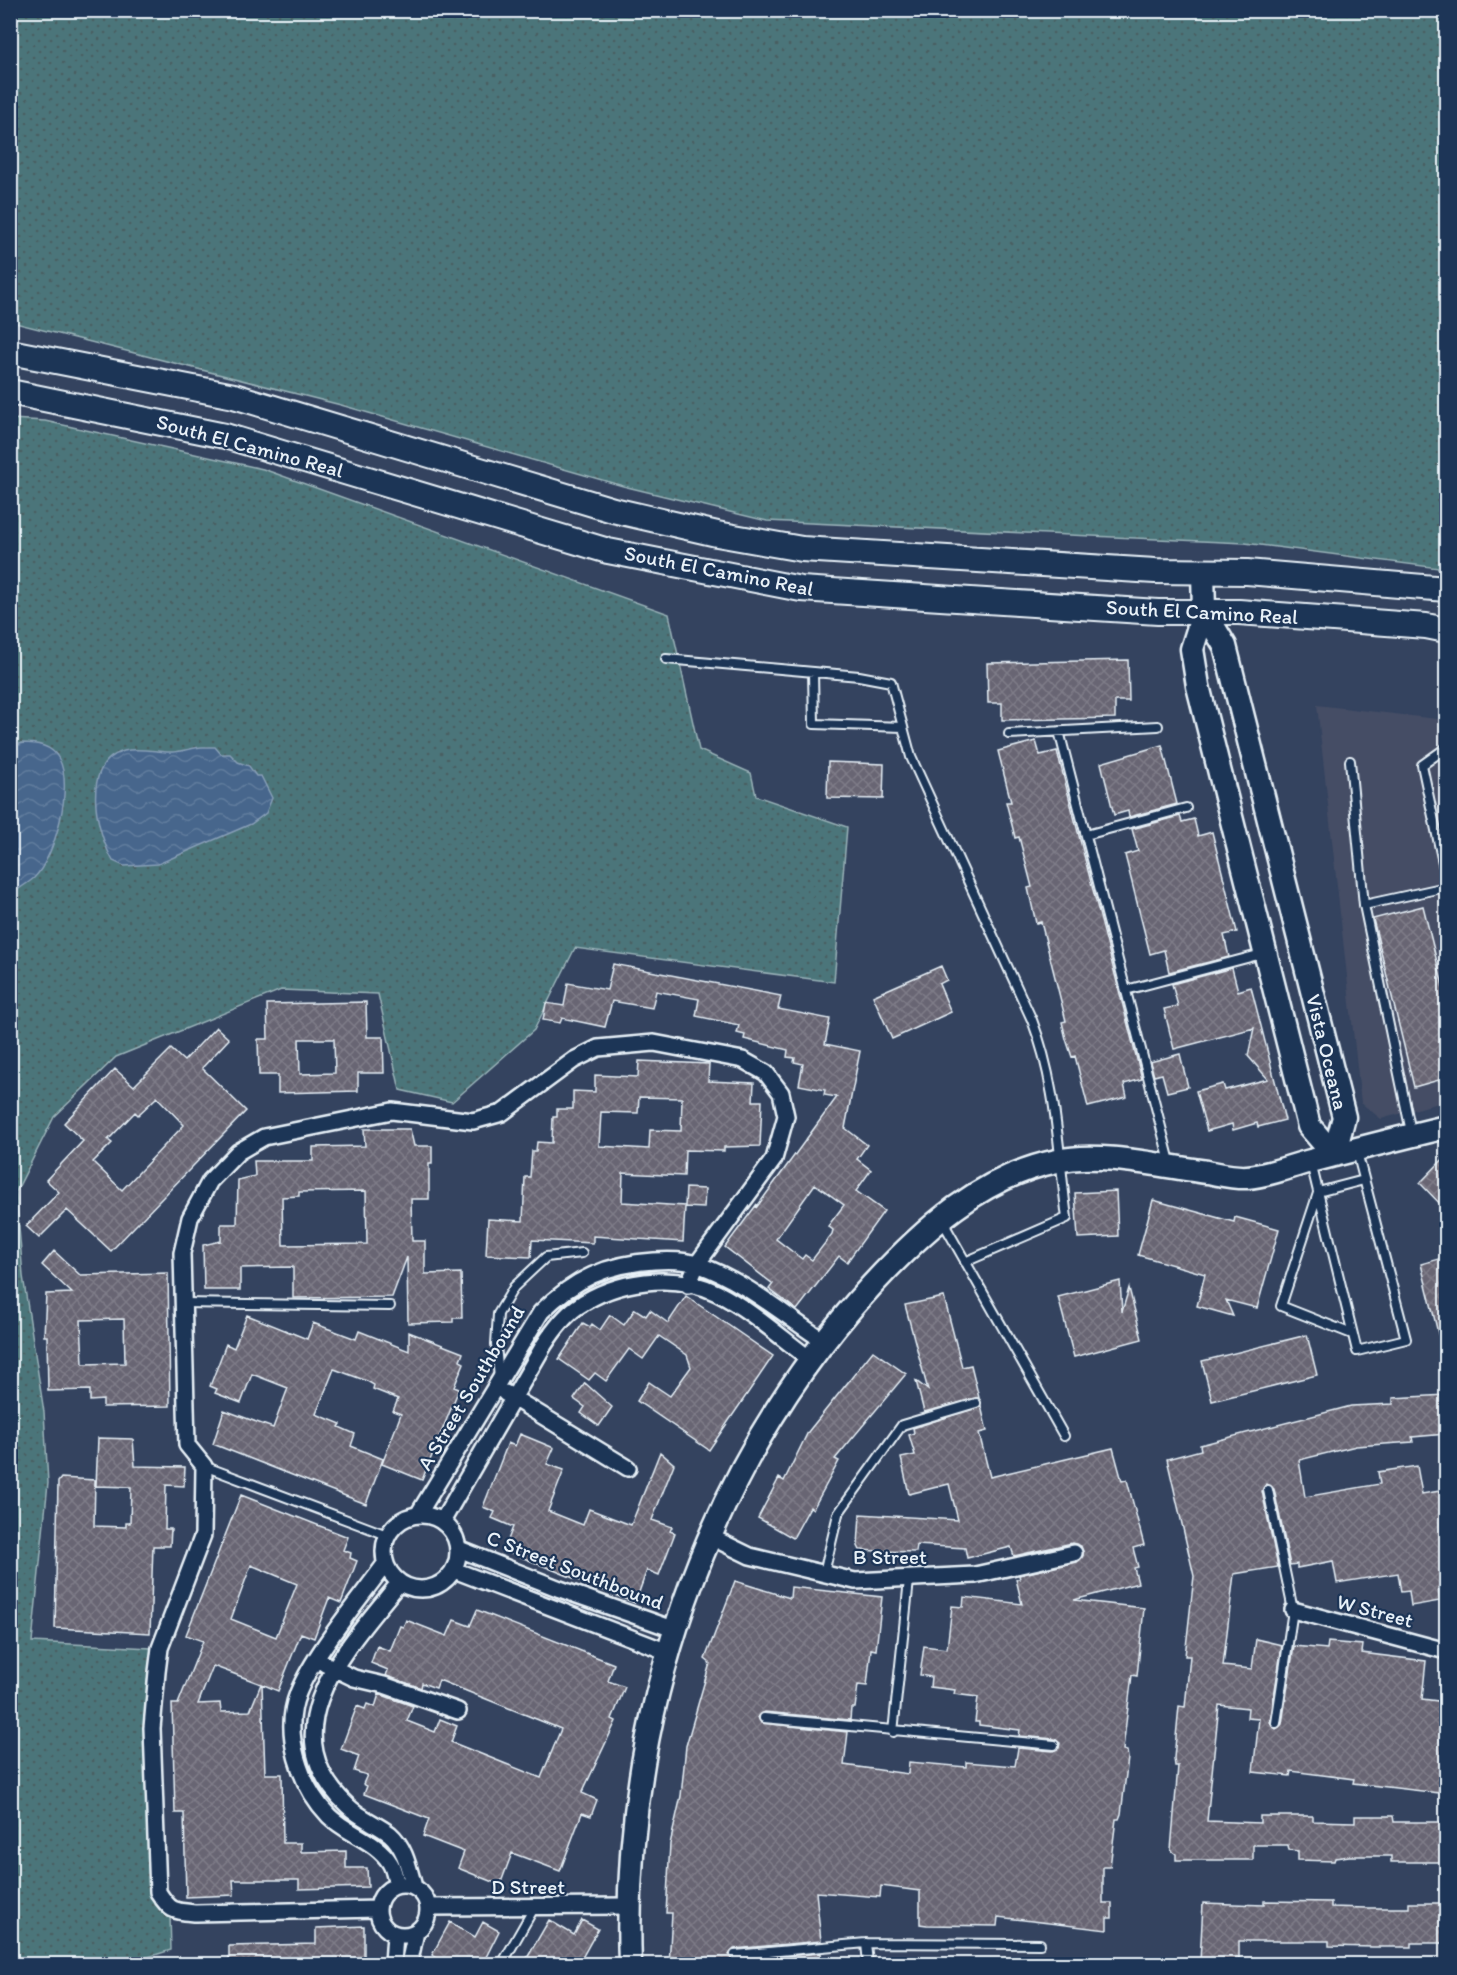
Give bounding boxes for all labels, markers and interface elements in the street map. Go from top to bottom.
street label: South El Camino Real [154,409,346,483]
street label: South El Camino Real [622,540,816,601]
street label: South El Camino Real [1105,594,1299,629]
street label: Vista Oceana [1301,991,1354,1112]
street label: A Street Southbound [412,1301,530,1475]
street label: C Street Southbound [483,1524,667,1615]
street label: B Street [853,1544,927,1569]
street label: W Street [1334,1588,1416,1633]
street label: D Street [491,1874,565,1899]

